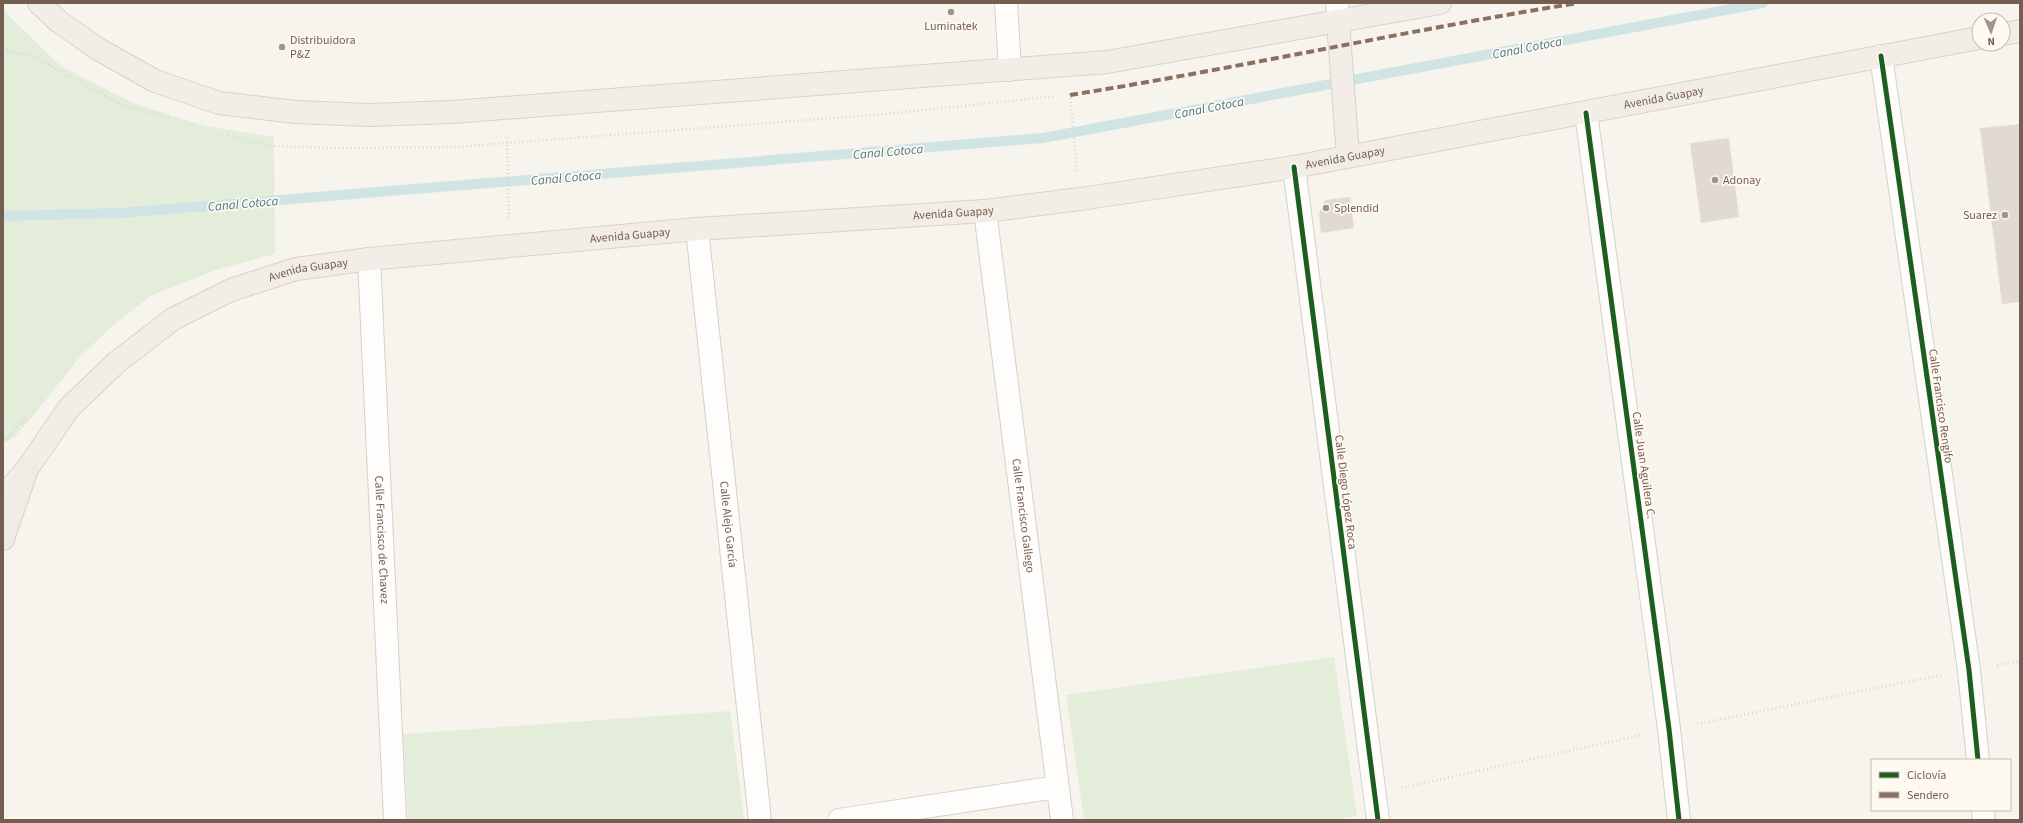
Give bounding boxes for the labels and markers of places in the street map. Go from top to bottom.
marker: Luminatek [946,7,956,17]
place label: Luminatek [924,18,978,35]
place label: Distribuidora P&Z [290,32,356,63]
marker: Distribuidora P&Z [277,42,287,52]
place label: Adonay [1723,172,1761,189]
marker: Adonay [1710,175,1720,185]
place label: Splendid [1334,200,1379,217]
marker: Splendid [1321,203,1331,213]
place label: Suarez [1963,207,1997,224]
marker: Suarez [2000,210,2010,220]

